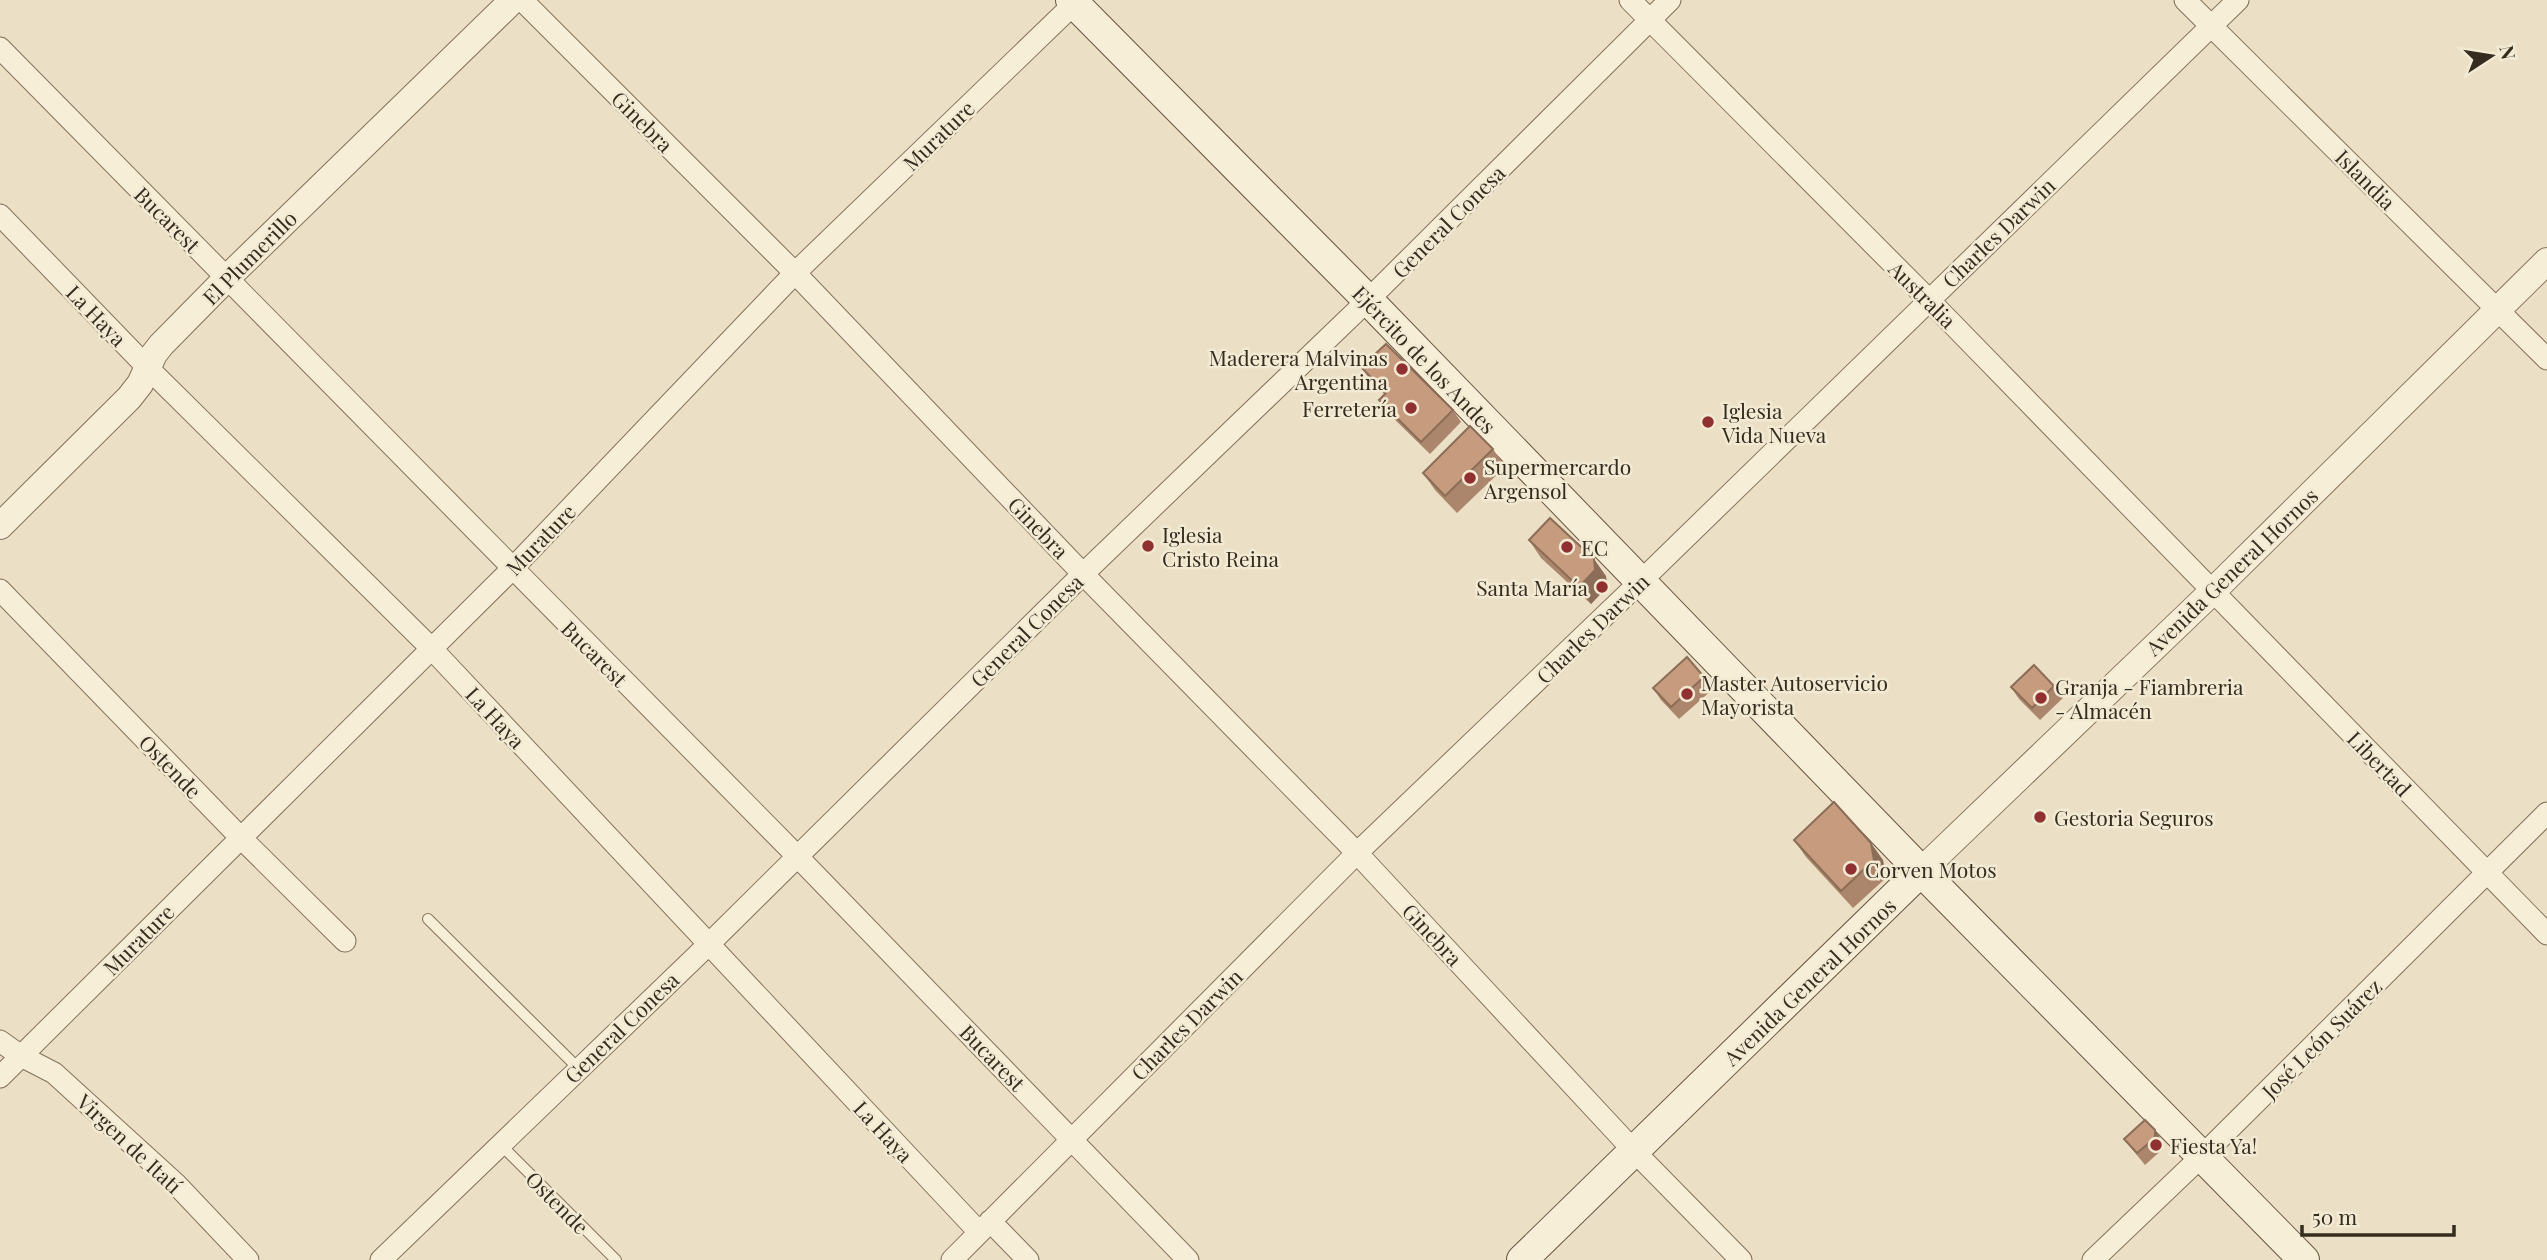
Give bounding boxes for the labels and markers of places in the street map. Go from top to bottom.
place label: Maderera Malvinas Argentina [1209,343,1389,395]
marker: Maderera Malvinas Argentina [1394,361,1410,377]
place label: Ferretería [1302,394,1398,422]
place label: Iglesia Vida Nueva [1721,396,1827,448]
marker: Ferretería [1403,400,1419,416]
marker: Iglesia Vida Nueva [1700,414,1716,430]
place label: Supermercardo Argensol [1483,452,1631,504]
marker: Supermercardo Argensol [1462,470,1478,486]
place label: Iglesia Cristo Reina [1162,520,1279,572]
place label: EC [1581,533,1608,561]
marker: Iglesia Cristo Reina [1140,538,1156,554]
marker: EC [1559,539,1575,555]
place label: Santa María [1476,573,1589,601]
marker: Santa María [1594,579,1610,595]
place label: Master Autoservicio Mayorista [1701,668,1888,720]
place label: Granja - Fiambreria - Almacén [2055,672,2244,724]
marker: Master Autoservicio Mayorista [1679,686,1695,702]
marker: Granja - Fiambreria - Almacén [2033,690,2049,706]
place label: Gestoria Seguros [2054,803,2214,831]
marker: Gestoria Seguros [2032,809,2048,825]
place label: Corven Motos [1865,855,1997,883]
marker: Corven Motos [1843,861,1859,877]
place label: Fiesta Ya! [2170,1131,2257,1159]
marker: Fiesta Ya! [2148,1137,2164,1153]

